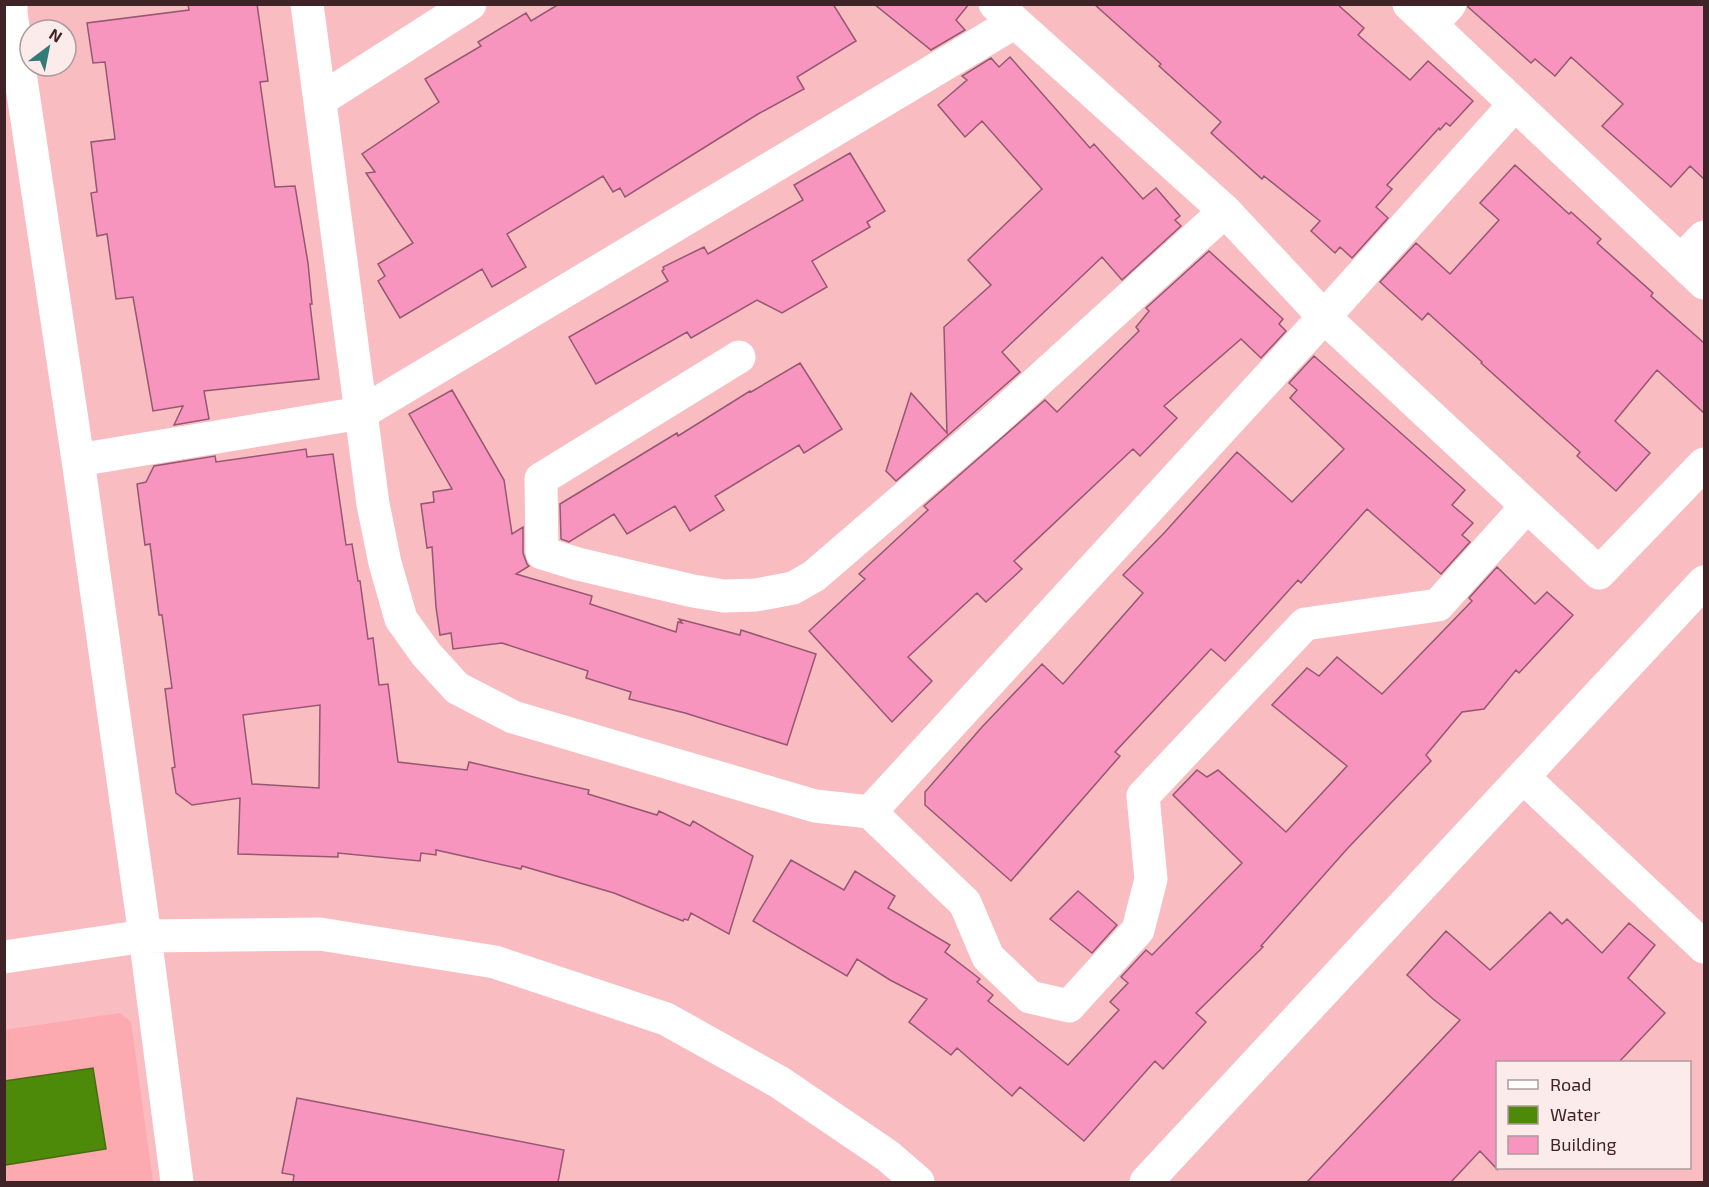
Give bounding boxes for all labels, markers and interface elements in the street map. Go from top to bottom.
north arrow [18,18,78,78]
text: N [46,24,66,46]
legend [1496,1061,1691,1169]
text: Road [1550,1073,1591,1095]
text: Water [1550,1103,1600,1125]
text: Building [1550,1133,1617,1155]

